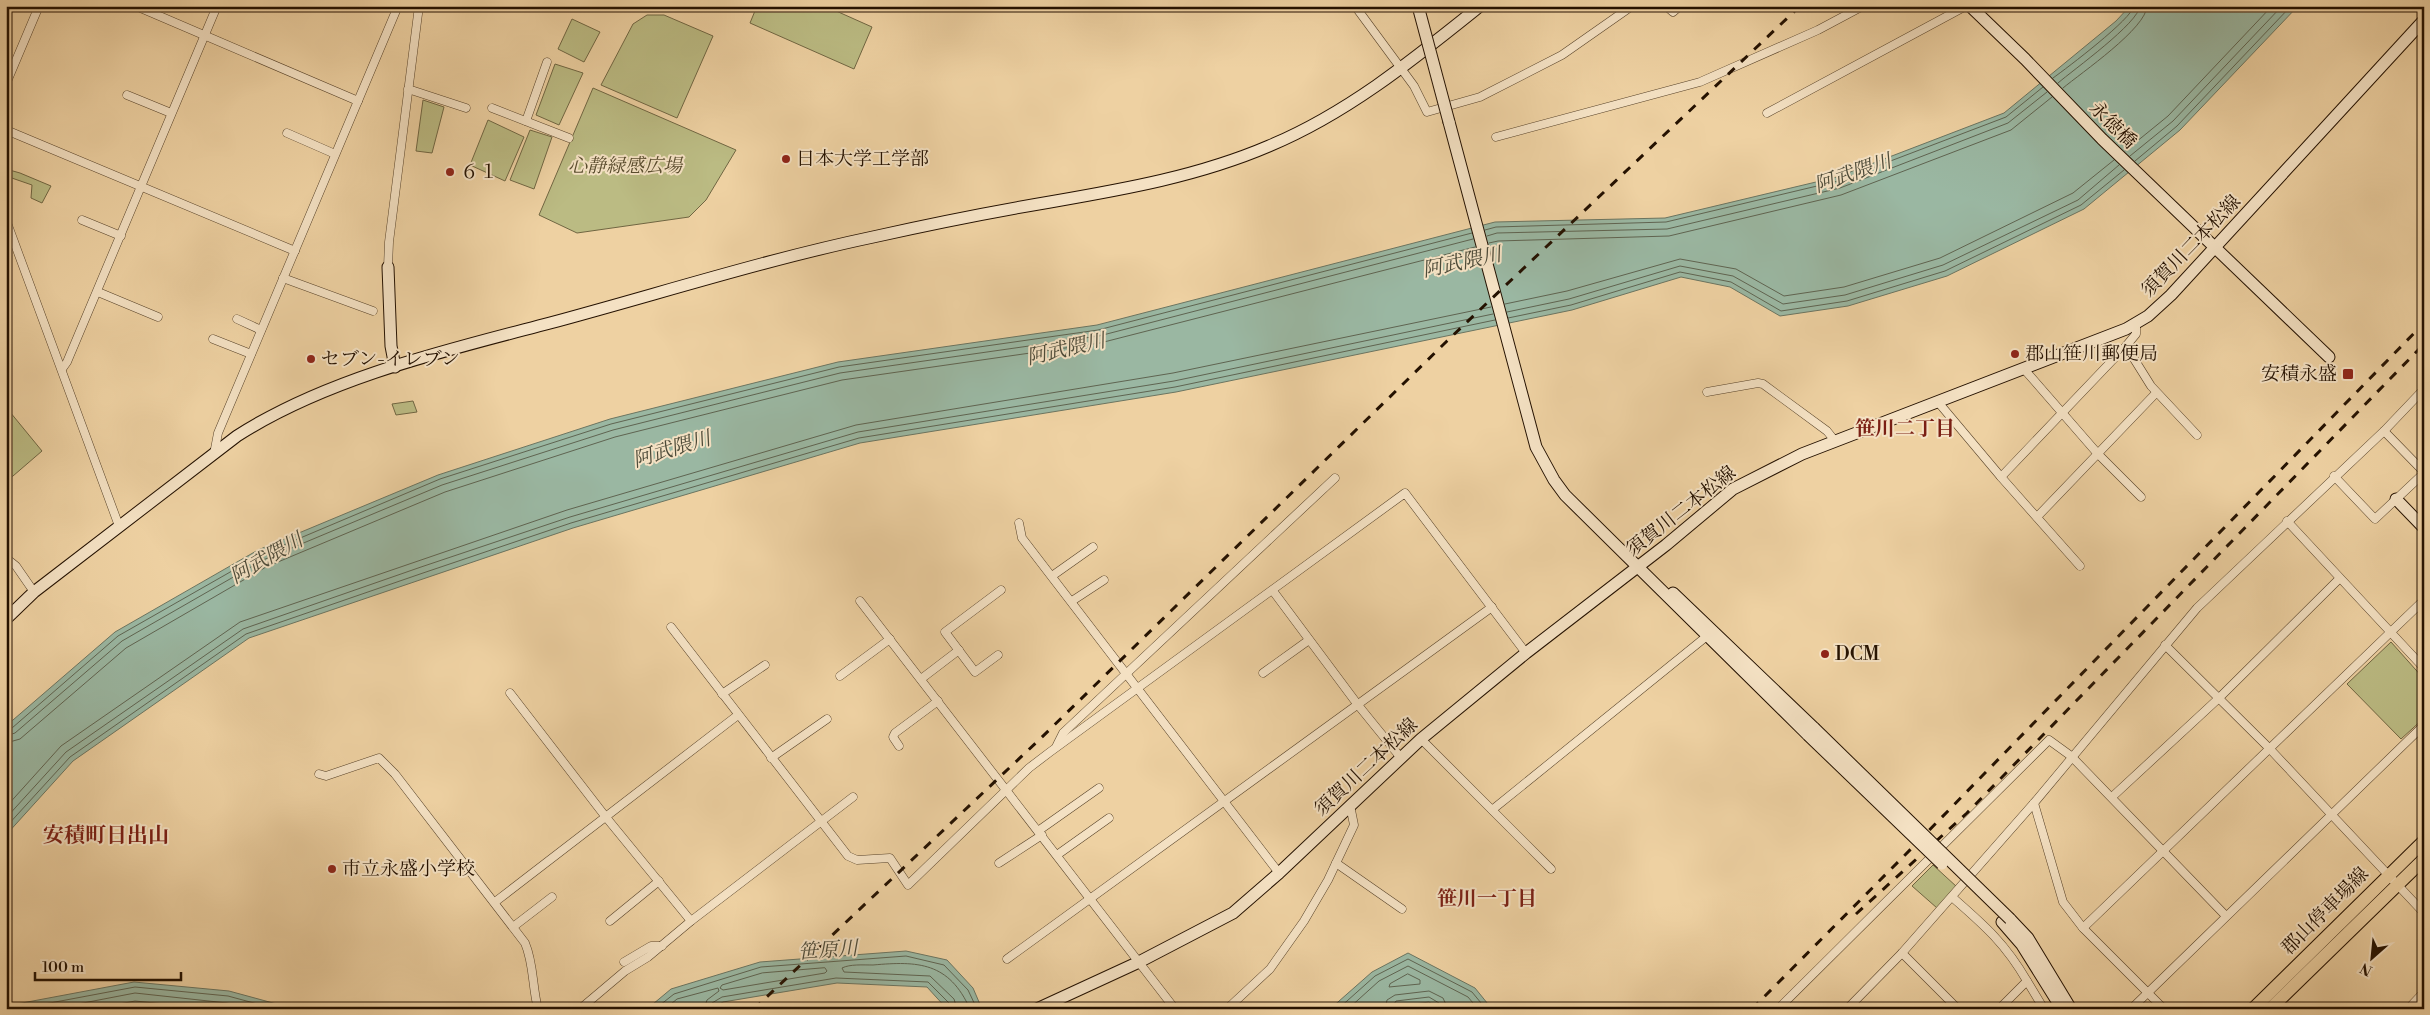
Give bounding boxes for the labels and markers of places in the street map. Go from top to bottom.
place label: 日本大学工学部 [796,147,929,171]
marker: 日本大学工学部 [780,153,792,165]
place label: ６１ [460,160,498,184]
marker: ６１ [444,166,456,178]
place label: 郡山笹川郵便局 [2025,342,2158,366]
place label: セブン-イレブン [321,347,460,371]
marker: 郡山笹川郵便局 [2009,348,2021,360]
marker: セブン-イレブン [305,353,317,365]
place label: 安積永盛 [2261,362,2337,386]
marker: 安積永盛 [2341,367,2355,381]
place label: DCM [1835,642,1880,666]
marker: DCM [1819,648,1831,660]
place label: 市立永盛小学校 [342,857,475,881]
marker: 市立永盛小学校 [326,863,338,875]

